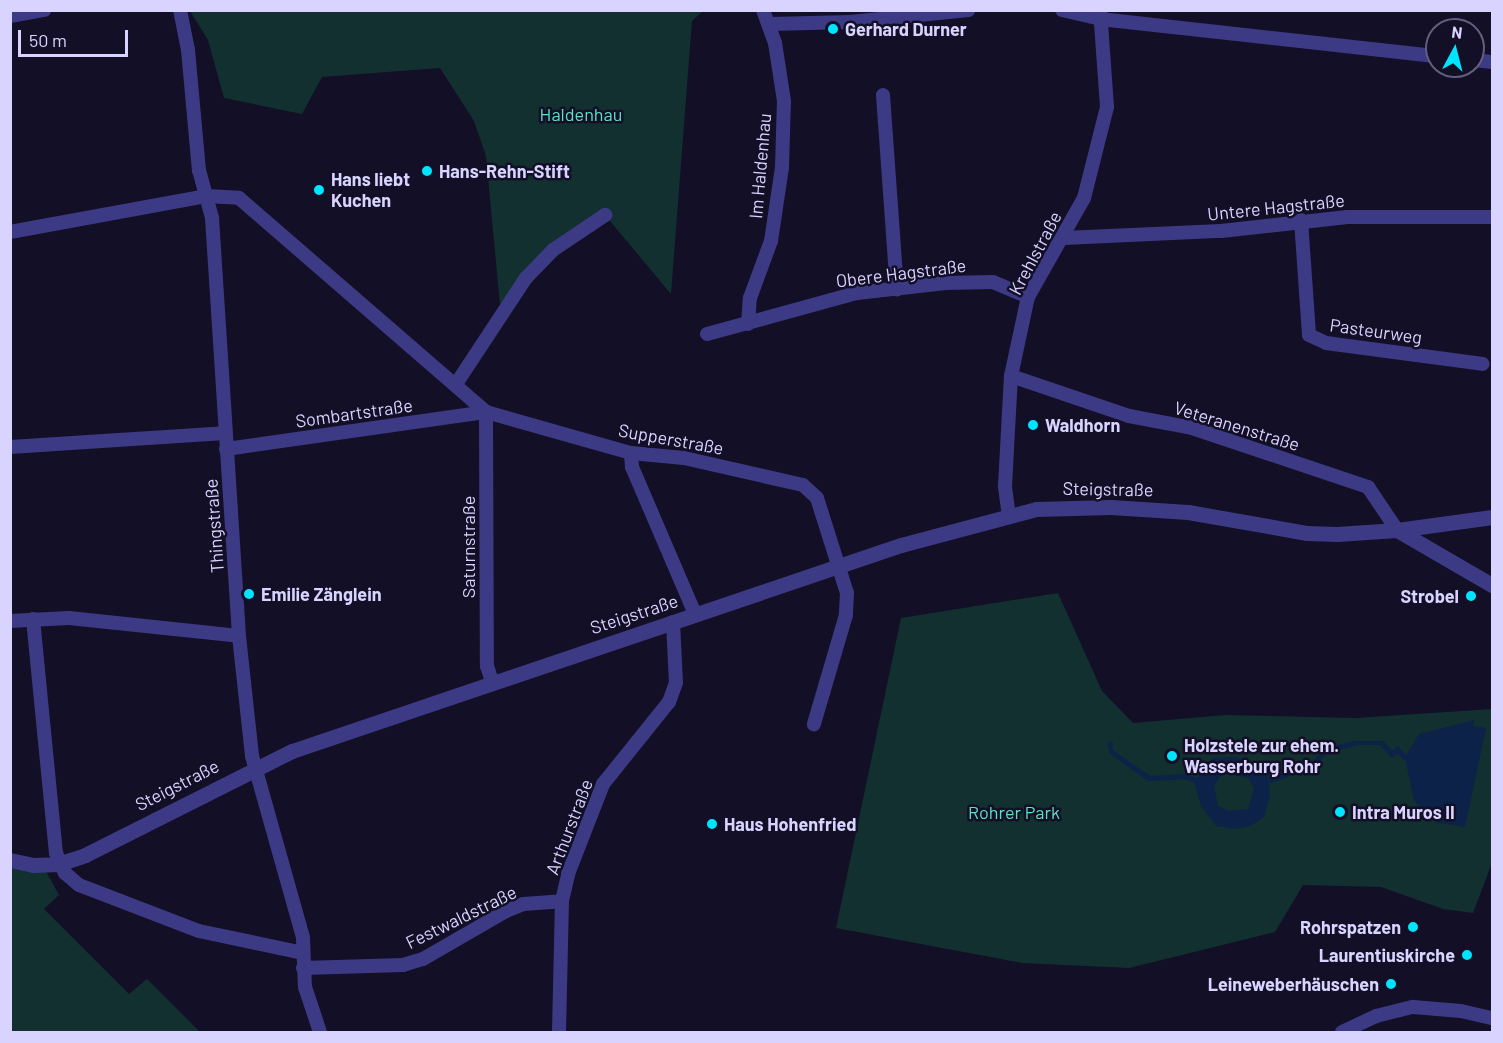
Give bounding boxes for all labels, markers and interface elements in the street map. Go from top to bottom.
scale bar [21,18,130,56]
place label: Gerhard Durner [845,18,967,40]
north arrow [1425,18,1485,78]
marker: Gerhard Durner [826,22,840,36]
text: N [1451,22,1463,42]
text: 50 m [29,29,67,51]
park label: Haldenhau [540,103,622,125]
street label: Im Haldenhau [745,112,775,220]
place label: Hans-Rehn-Stift [439,160,570,182]
marker: Hans-Rehn-Stift [420,164,434,178]
place label: Hans liebt Kuchen [331,169,410,212]
marker: Hans liebt Kuchen [312,183,326,197]
street label: Untere Hagstraße [1206,189,1346,225]
street label: Krehlstraße [1004,208,1066,298]
street label: Obere Hagstraße [835,254,967,292]
street label: Pasteurweg [1328,314,1424,348]
street label: Sombartstraße [294,394,414,432]
street label: Veteranenstraße [1172,397,1302,455]
place label: Waldhorn [1045,414,1120,436]
marker: Waldhorn [1026,418,1040,432]
street label: Supperstraße [617,419,725,459]
street label: Steigstraße [1062,477,1154,501]
street label: Thingstraße [200,478,228,574]
street label: Saturnstraße [457,496,479,598]
place label: Emilie Zänglein [261,583,382,605]
place label: Strobel [1400,585,1459,607]
marker: Emilie Zänglein [242,587,256,601]
marker: Strobel [1464,589,1478,603]
street label: Steigstraße [587,590,681,638]
place label: Holzstele zur ehem. Wasserburg Rohr [1184,735,1339,777]
marker: Holzstele zur ehem. Wasserburg Rohr [1165,749,1179,763]
street label: Steigstraße [132,755,222,815]
street label: Arthurstraße [541,776,597,878]
park label: Rohrer Park [968,801,1060,823]
place label: Intra Muros II [1352,801,1455,823]
marker: Intra Muros II [1333,805,1347,819]
place label: Haus Hohenfried [724,813,857,835]
marker: Haus Hohenfried [705,817,719,831]
street label: Festwaldstraße [402,881,520,953]
place label: Rohrspatzen [1300,916,1401,938]
marker: Rohrspatzen [1406,920,1420,934]
place label: Laurentiuskirche [1319,944,1455,966]
marker: Laurentiuskirche [1460,948,1474,962]
place label: Leineweberhäuschen [1208,973,1379,995]
marker: Leineweberhäuschen [1384,977,1398,991]

